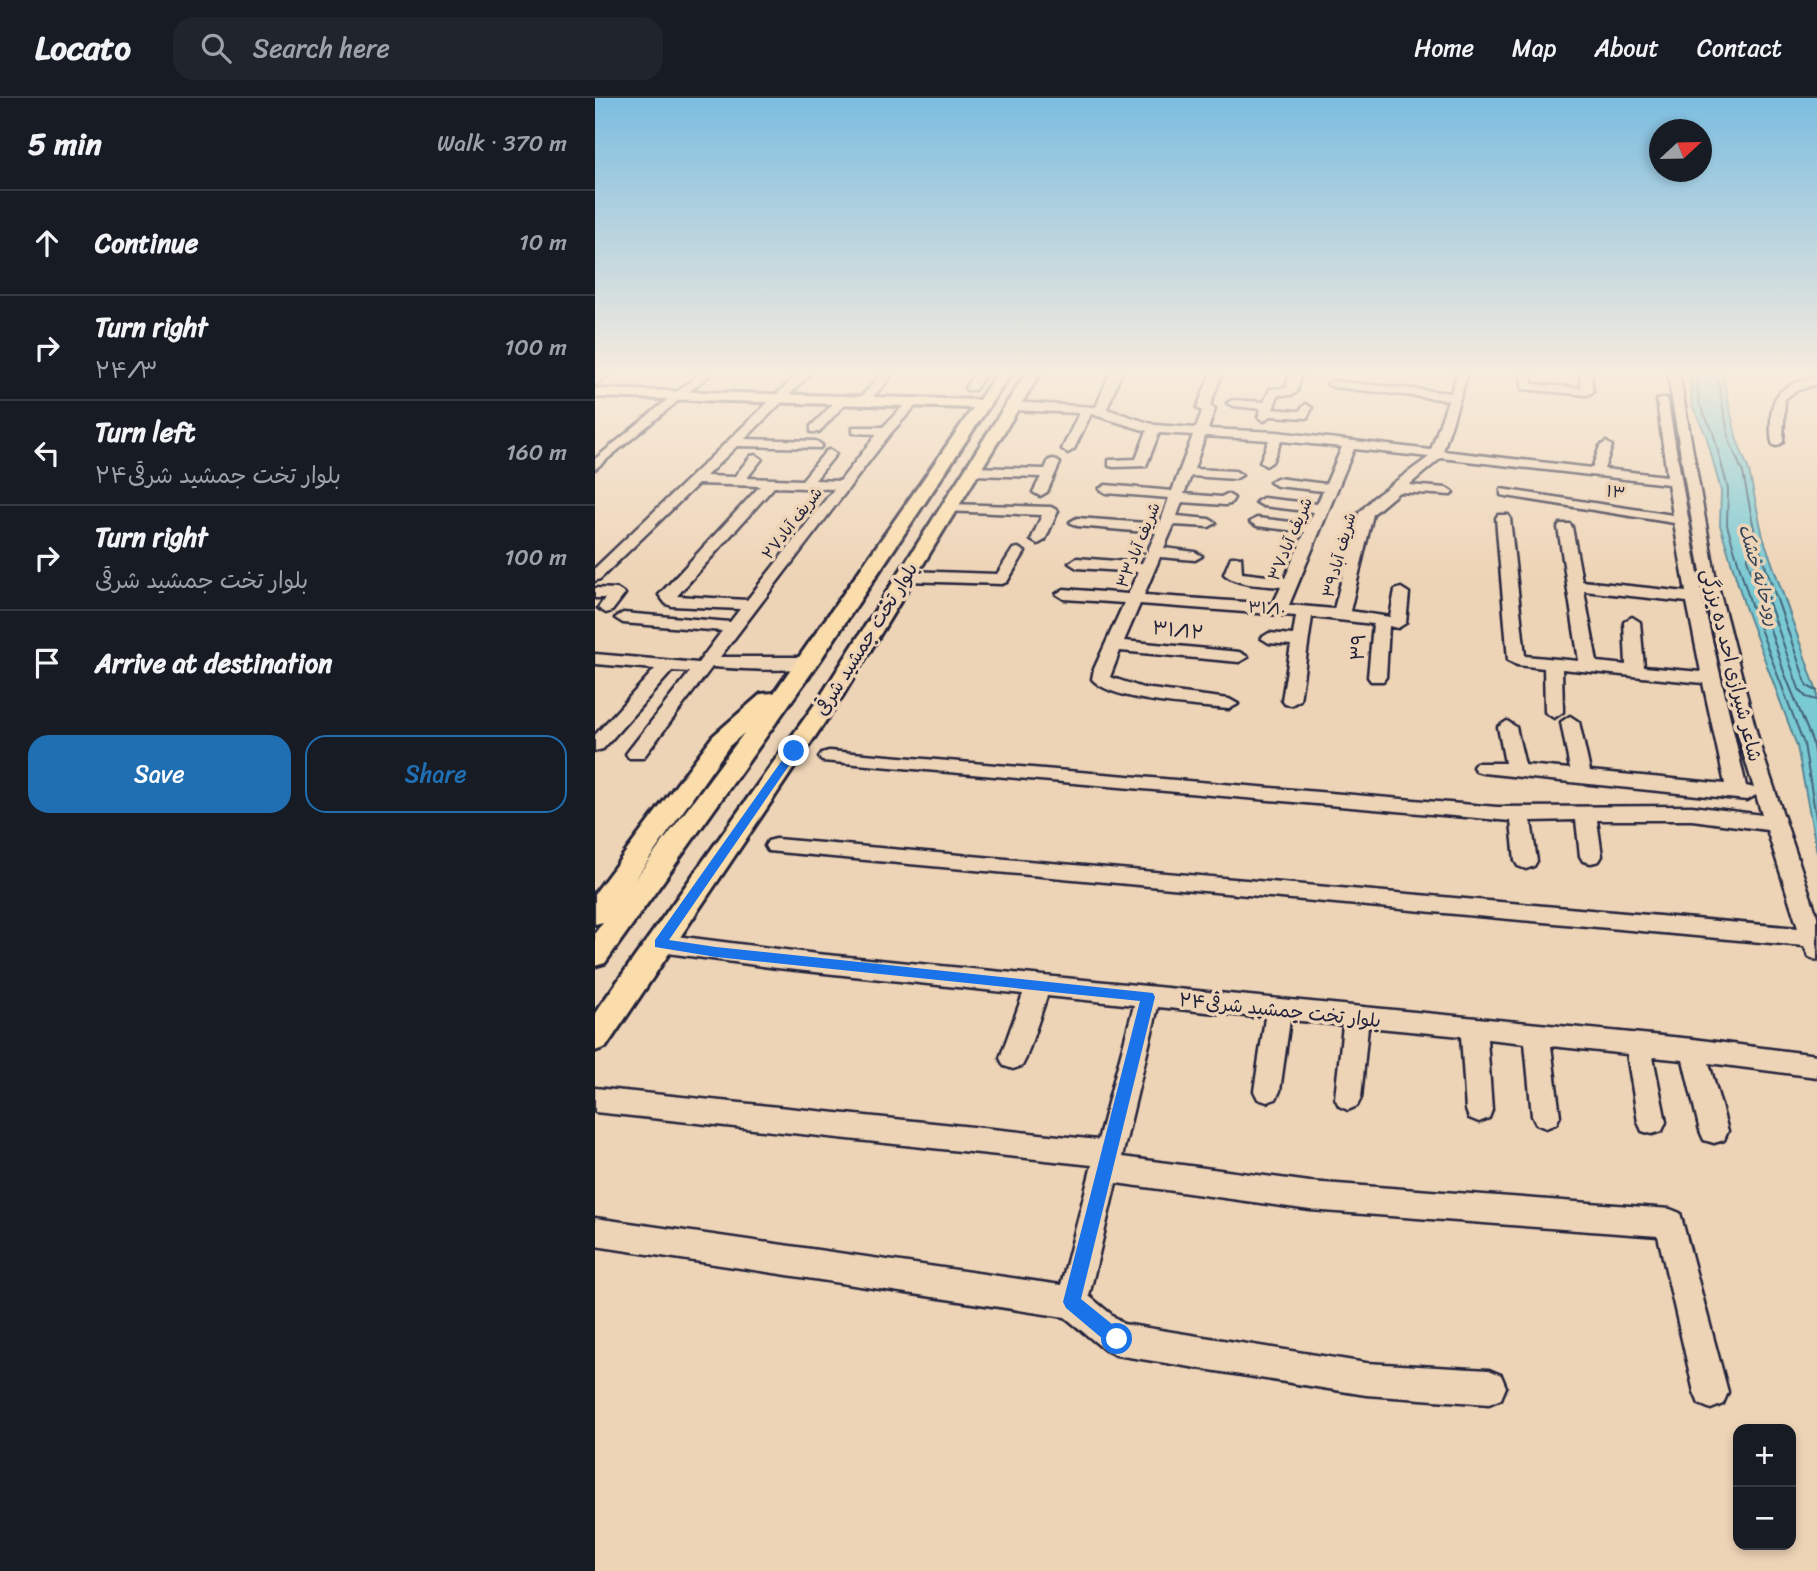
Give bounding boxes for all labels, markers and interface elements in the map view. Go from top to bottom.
search box [173,17,663,80]
text: Locato [35,19,131,77]
text: Search here [253,25,390,71]
text: Home [1414,27,1474,69]
text: Map [1512,27,1556,69]
text: About [1594,27,1659,69]
text: Contact [1697,27,1782,69]
icon: search [197,29,235,67]
text: 5 min [28,117,102,171]
north arrow [1649,119,1712,182]
text: Walk · 370 m [437,123,567,164]
text: Continue [95,220,198,266]
text: 10 m [519,222,567,263]
icon: ahead [28,224,66,262]
text: Turn right [95,304,208,350]
text: 100 m [504,327,567,368]
icon: right [28,329,66,367]
text: ۲۴/۳ [95,350,158,391]
text: Turn left [95,409,195,455]
text: 160 m [506,432,567,473]
icon: left [28,434,66,472]
text: بلوار تخت جمشید شرقی۲۴ [95,455,341,496]
street label: ۱۳ [1604,476,1628,508]
street label: شریف آباد۲۷ [754,480,830,566]
street label: شریف آباد۳۷ [1259,493,1321,585]
street label: شریف آباد۳۳ [1108,498,1168,592]
street label: شریف آباد۳۹ [1314,509,1364,601]
text: Turn right [95,514,208,560]
water label: رودخانه خشک [1729,520,1789,630]
text: 100 m [504,537,567,578]
icon: right [28,539,66,577]
street label: بلوار تخت جمشید شرقی [805,556,927,722]
text: بلوار تخت جمشید شرقی [95,560,308,601]
street label: شاعر شیرازی احد ده بزرگی [1692,565,1772,765]
street label: ۳۱/۱۰ [1247,592,1287,624]
street label: ۳۱/۱۲ [1151,611,1205,649]
street label: ۳۹ [1341,632,1375,662]
text: Arrive at destination [95,640,332,686]
icon: arrive [28,644,66,682]
button: Save [28,735,291,813]
button: Share [305,735,567,813]
route end [778,735,809,766]
street label: بلوار تخت جمشید شرقی۲۴ [1177,983,1383,1037]
route start [1101,1323,1132,1354]
map controls [1733,1424,1796,1550]
button: + [1733,1424,1796,1487]
button: − [1733,1487,1796,1550]

